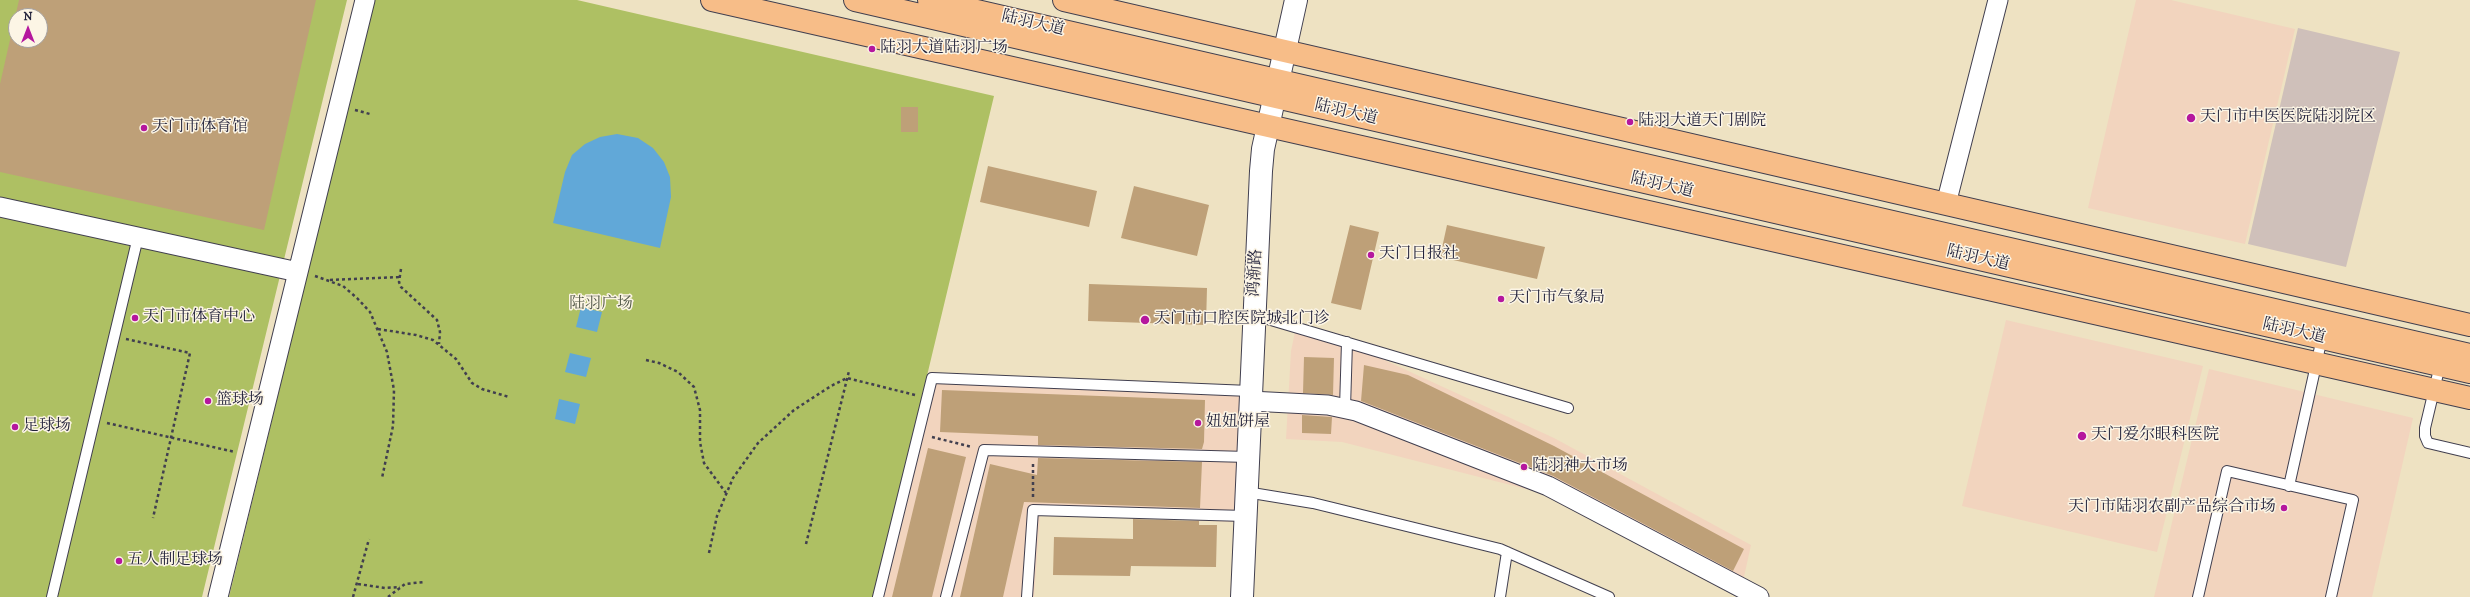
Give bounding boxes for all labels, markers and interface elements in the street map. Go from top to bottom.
street label: 陆羽大道 [1000,7,1066,41]
north arrow [8,8,48,48]
text: N [23,10,33,24]
place label: 陆羽大道陆羽广场 [880,39,1008,59]
marker: 陆羽大道陆羽广场 [867,44,877,54]
street label: 陆羽大道 [1313,96,1379,130]
place label: 天门市中医医院陆羽院区 [2200,108,2376,128]
place label: 陆羽大道天门剧院 [1638,112,1766,132]
marker: 天门市中医医院陆羽院区 [2185,112,2197,124]
marker: 陆羽大道天门剧院 [1625,117,1635,127]
place label: 天门市体育馆 [152,118,248,138]
marker: 天门市体育馆 [139,123,149,133]
street label: 陆羽大道 [1629,169,1695,203]
street label: 陆羽大道 [1945,242,2011,276]
place label: 天门日报社 [1379,245,1459,265]
street label: 鸿渐路 [1245,249,1267,297]
marker: 天门日报社 [1366,250,1376,260]
place label: 天门市气象局 [1509,289,1605,309]
marker: 天门市气象局 [1496,294,1506,304]
park label: 陆羽广场 [569,295,633,315]
place label: 天门市体育中心 [143,308,255,328]
place label: 天门市口腔医院城北门诊 [1154,310,1330,330]
marker: 天门市体育中心 [130,313,140,323]
marker: 天门市口腔医院城北门诊 [1139,314,1151,326]
street label: 陆羽大道 [2261,315,2327,349]
place label: 篮球场 [216,391,264,411]
marker: 篮球场 [203,396,213,406]
place label: 妞妞饼屋 [1206,413,1270,433]
place label: 足球场 [23,417,71,437]
marker: 妞妞饼屋 [1193,418,1203,428]
marker: 足球场 [10,422,20,432]
place label: 天门爱尔眼科医院 [2091,426,2219,446]
marker: 天门爱尔眼科医院 [2076,430,2088,442]
place label: 陆羽神大市场 [1532,457,1628,477]
marker: 陆羽神大市场 [1519,462,1529,472]
place label: 天门市陆羽农副产品综合市场 [2068,498,2276,518]
marker: 天门市陆羽农副产品综合市场 [2279,503,2289,513]
place label: 五人制足球场 [127,551,223,571]
marker: 五人制足球场 [114,556,124,566]

